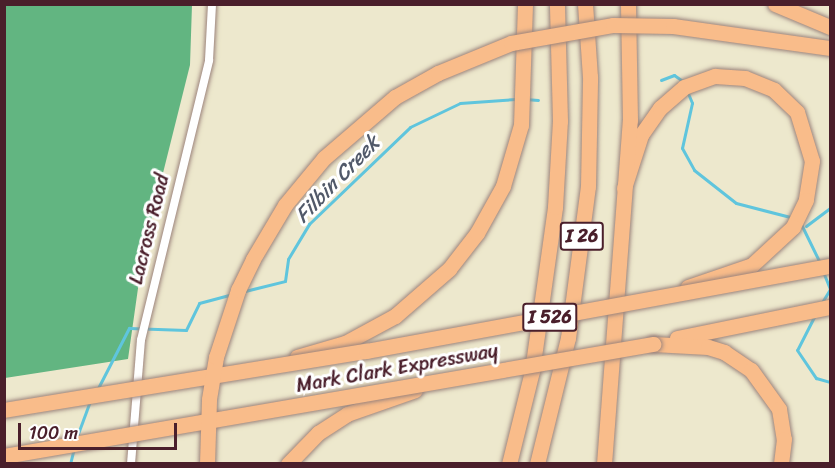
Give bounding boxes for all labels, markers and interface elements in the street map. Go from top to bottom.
water label: Filbin Creek [289,130,385,228]
street label: Lacross Road [124,171,174,287]
road number: I 26 [560,221,604,251]
road number: I 526 [522,302,578,332]
street label: Mark Clark Expressway [294,338,500,398]
scale bar [21,411,180,449]
text: 100 m [29,417,78,449]

